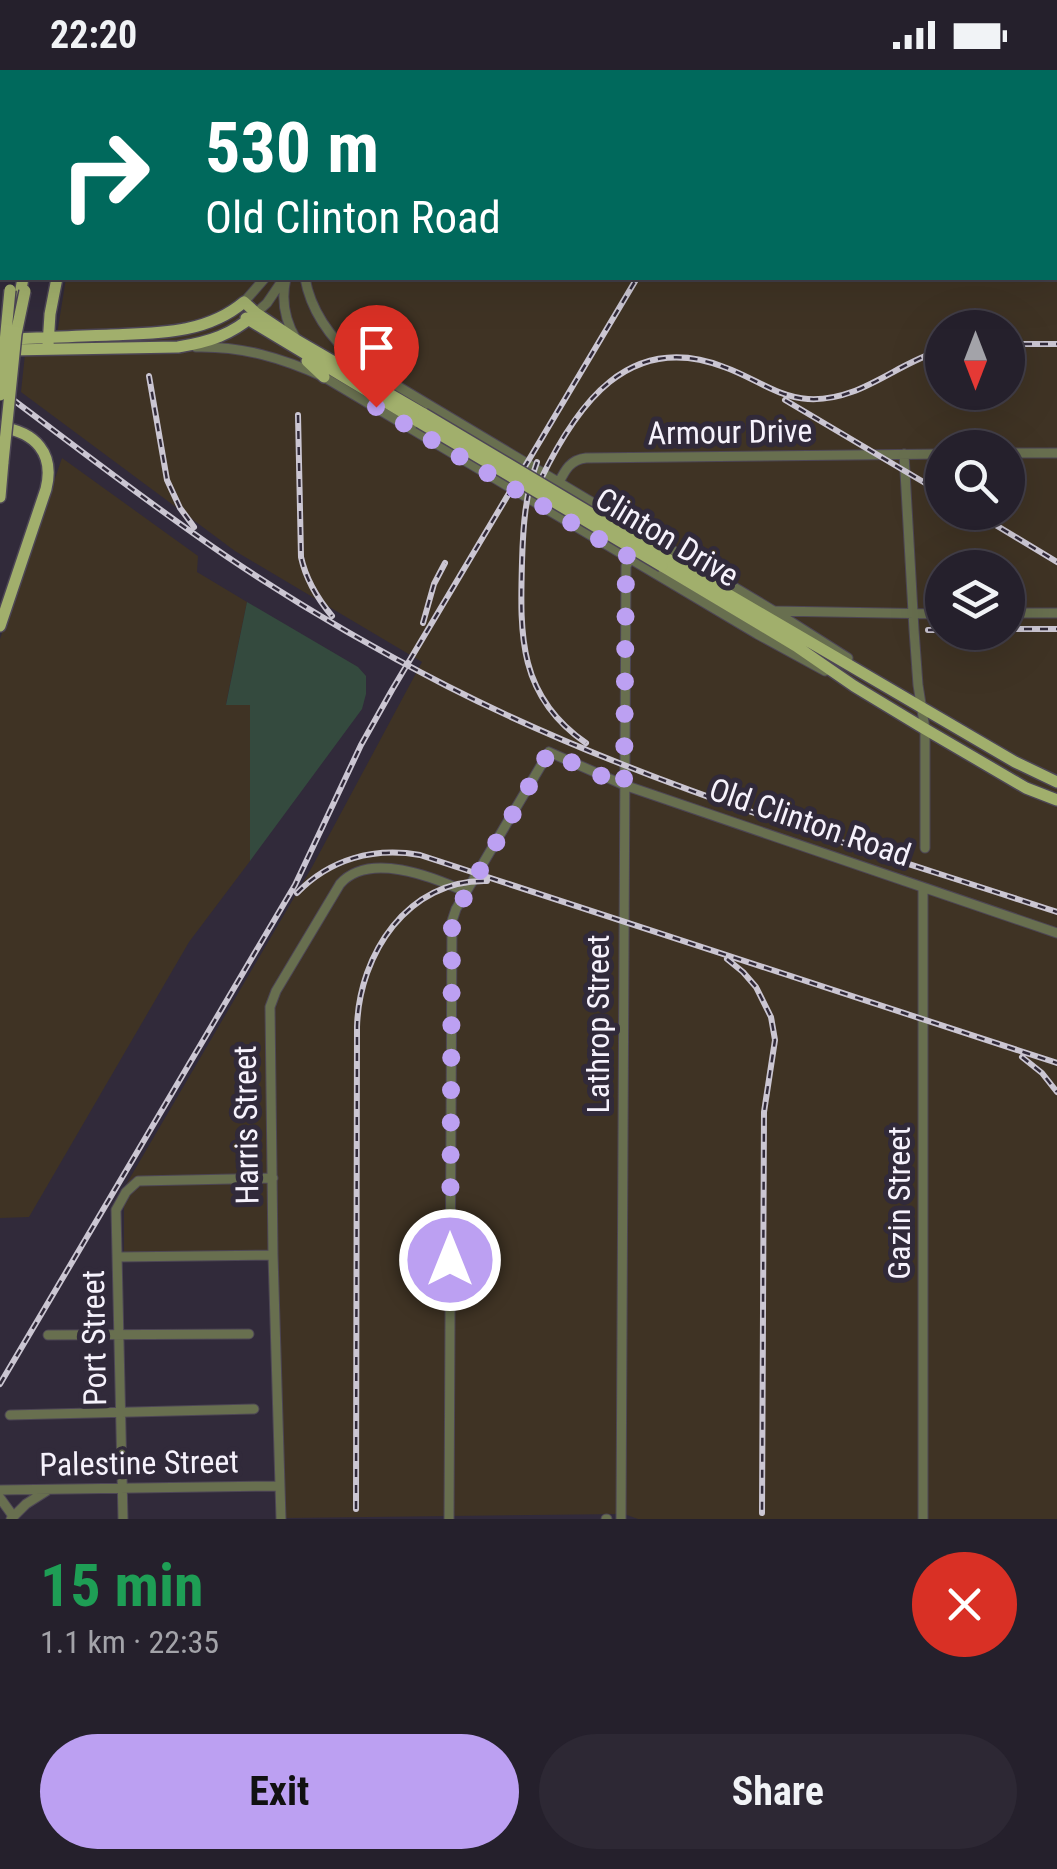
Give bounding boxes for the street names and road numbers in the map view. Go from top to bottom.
street label: Armour Drive [647,412,813,452]
street label: Clinton Drive [589,479,745,595]
street label: Old Clinton Road [704,770,916,874]
street label: Lathrop Street [579,934,617,1114]
street label: Harris Street [226,1045,266,1205]
street label: Gazin Street [880,1126,918,1280]
street label: Port Street [74,1270,114,1406]
street label: Palestine Street [39,1442,239,1484]

